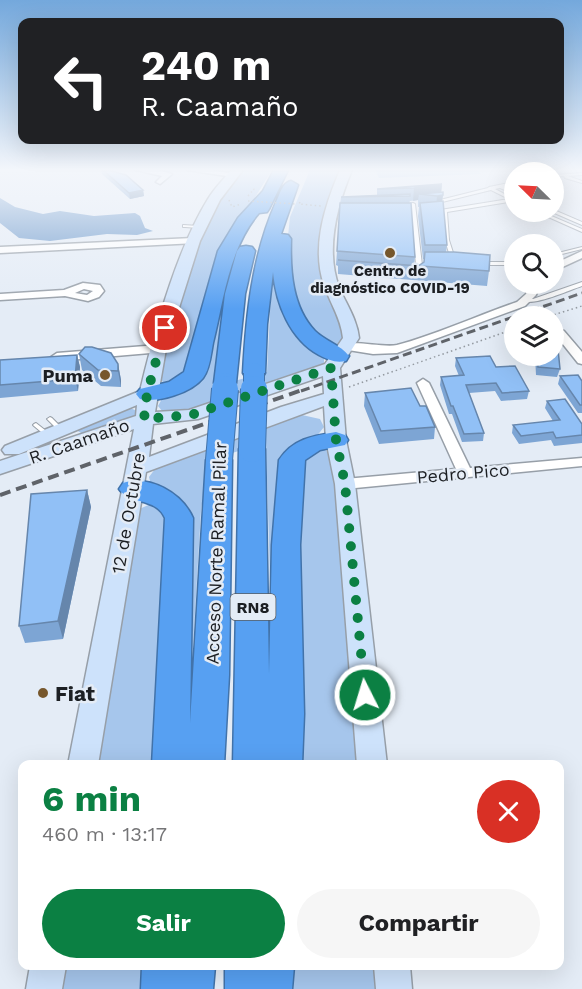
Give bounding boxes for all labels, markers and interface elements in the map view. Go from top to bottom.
text: 240 m [141,41,271,90]
icon: left [42,42,120,120]
text: R. Caamaño [141,91,298,123]
north arrow [504,162,564,222]
map controls [504,162,564,366]
button: search [504,234,564,294]
marker: Centro de diagnóstico COVID-19 [383,246,397,260]
place label: Centro de diagnóstico COVID-19 [310,262,470,297]
pin [139,302,190,353]
button: layers [504,306,564,366]
icon: arrive [148,311,181,344]
place label: Puma [42,365,94,386]
marker: Puma [98,368,112,382]
street label: R. Caamaño [26,414,132,468]
street label: Acceso Norte Ramal Pilar [202,441,230,665]
street label: 12 de Octubre [107,451,149,575]
street label: Pedro Pico [416,458,510,488]
road number: RN8 [230,594,276,620]
position arrow [333,663,397,727]
place label: Fiat [55,681,95,706]
marker: Fiat [36,686,50,700]
text: 6 min [42,778,141,820]
button: close [477,780,540,843]
text: 460 m · 13:17 [42,822,167,846]
button: Salir [42,889,285,958]
button: Compartir [297,889,540,958]

